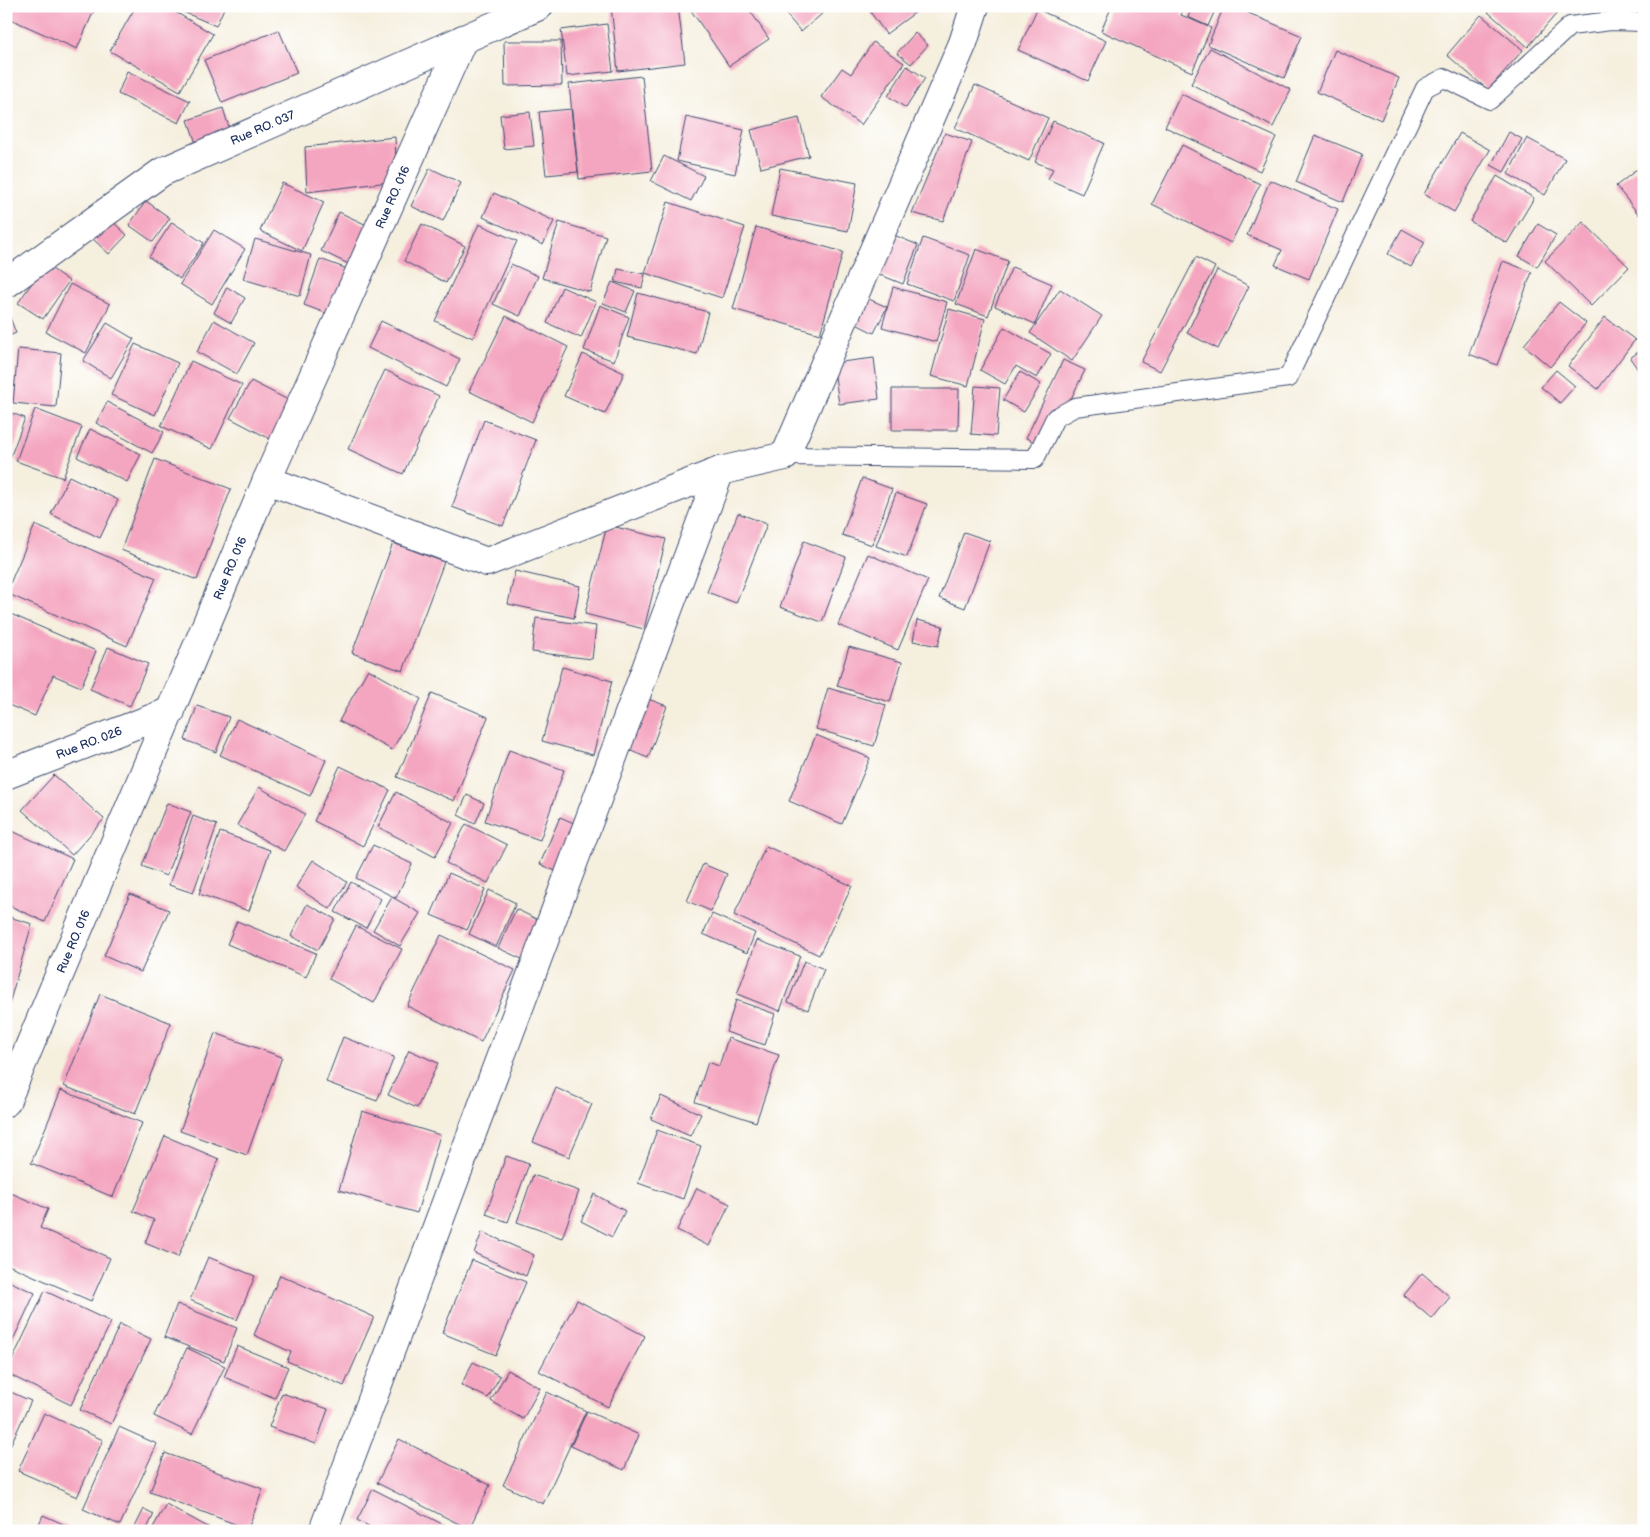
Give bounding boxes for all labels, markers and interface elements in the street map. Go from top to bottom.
street label: Rue RO. 037 [228,107,297,149]
street label: Rue RO. 016 [373,164,414,231]
street label: Rue RO. 016 [211,534,250,602]
street label: Rue RO. 026 [54,724,124,763]
street label: Rue RO. 016 [54,908,94,976]

